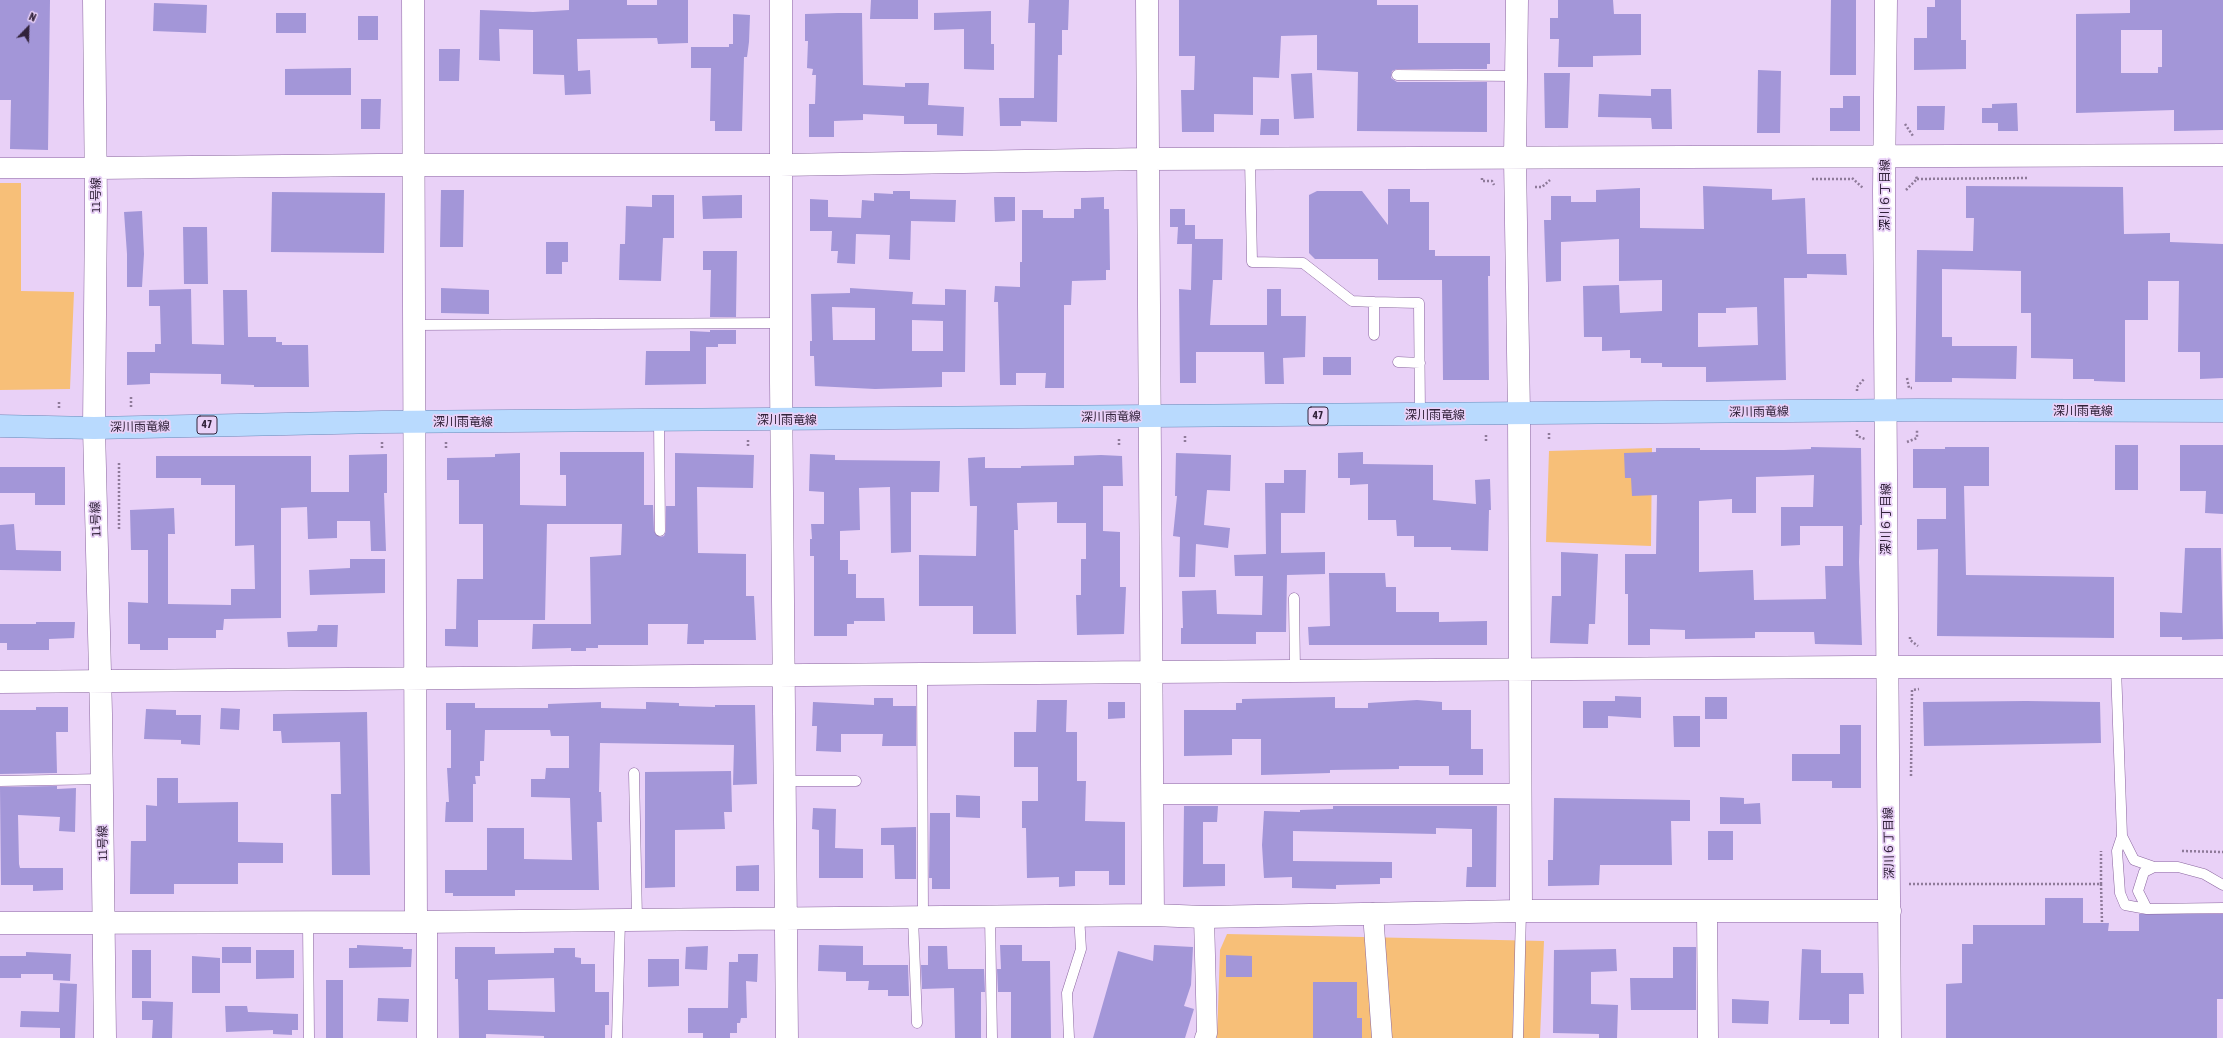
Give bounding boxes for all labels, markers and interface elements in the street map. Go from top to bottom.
north arrow [8,8,48,48]
text: N [27,10,38,24]
street label: 深川６丁目線 [1878,159,1892,231]
street label: 11号線 [89,177,103,213]
street label: 深川雨竜線 [1729,404,1789,420]
street label: 深川雨竜線 [2053,404,2113,418]
road number: 47 [1308,407,1328,425]
street label: 深川雨竜線 [1405,408,1465,422]
street label: 深川雨竜線 [1081,409,1141,425]
street label: 深川雨竜線 [757,413,817,427]
street label: 深川雨竜線 [433,415,493,429]
road number: 47 [197,416,217,434]
street label: 深川雨竜線 [110,419,170,435]
street label: 深川６丁目線 [1879,483,1893,555]
street label: 11号線 [88,501,104,537]
street label: 深川６丁目線 [1881,807,1897,879]
street label: 11号線 [95,825,111,861]

